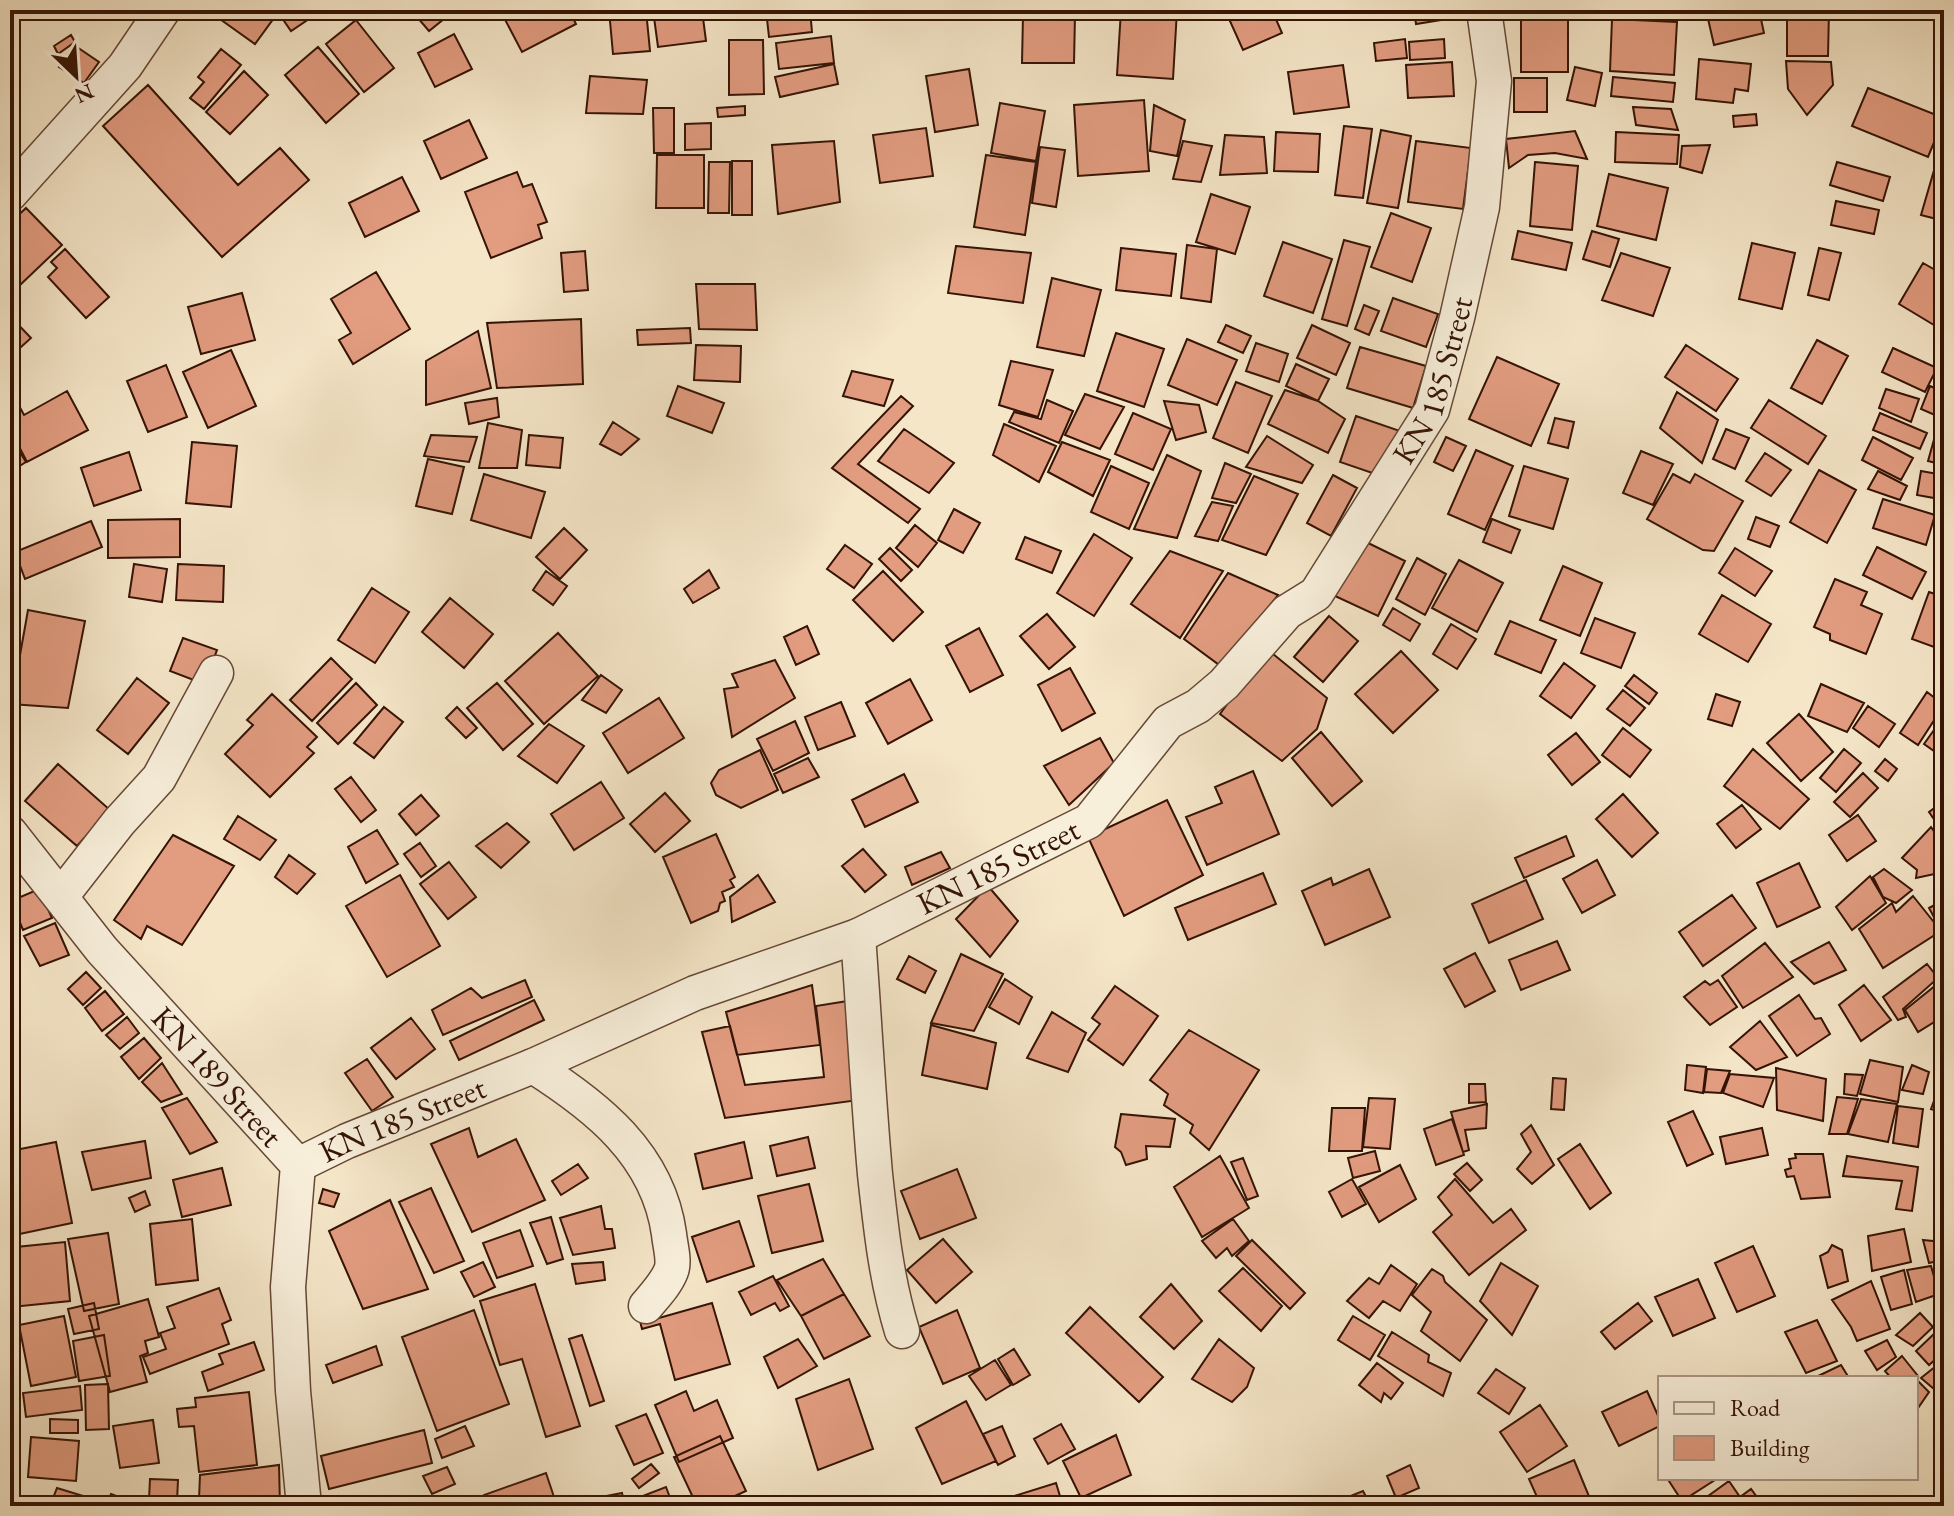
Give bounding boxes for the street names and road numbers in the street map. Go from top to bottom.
street label: KN 185 Street [1382,293,1482,472]
street label: KN 185 Street [910,808,1086,924]
street label: KN 189 Street [142,997,292,1156]
street label: KN 185 Street [312,1066,492,1173]

